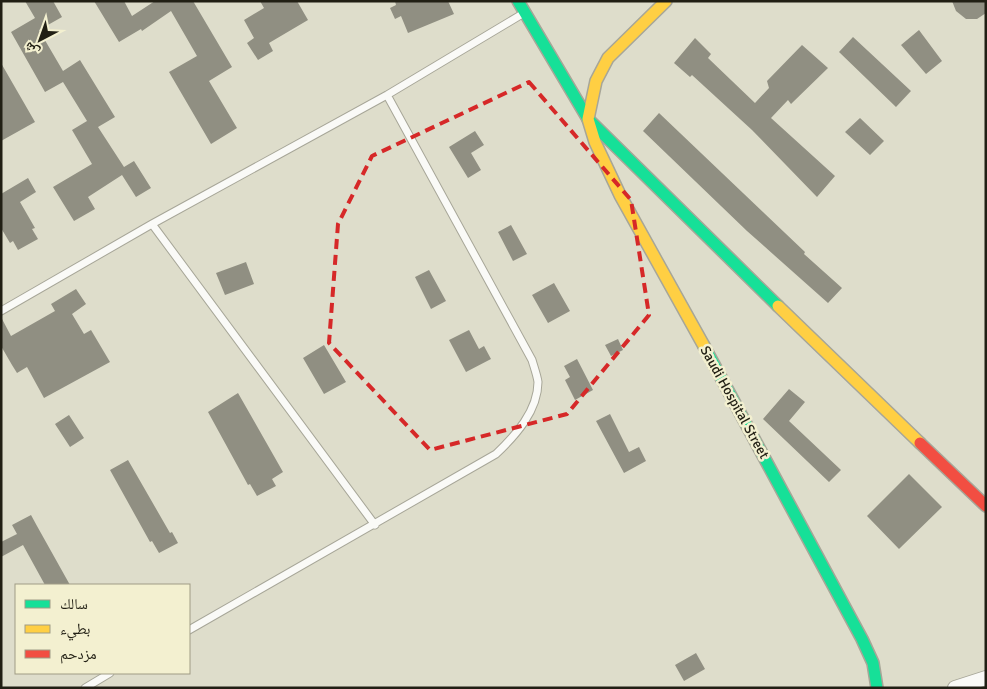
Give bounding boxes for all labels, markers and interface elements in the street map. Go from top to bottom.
north arrow [15,15,65,65]
text: ش [21,38,43,61]
street label: Saudi Hospital Street [696,343,773,462]
legend [15,584,190,674]
text: سالك [60,595,88,613]
text: بطيء [60,620,90,641]
text: مزدحم [60,645,97,664]

